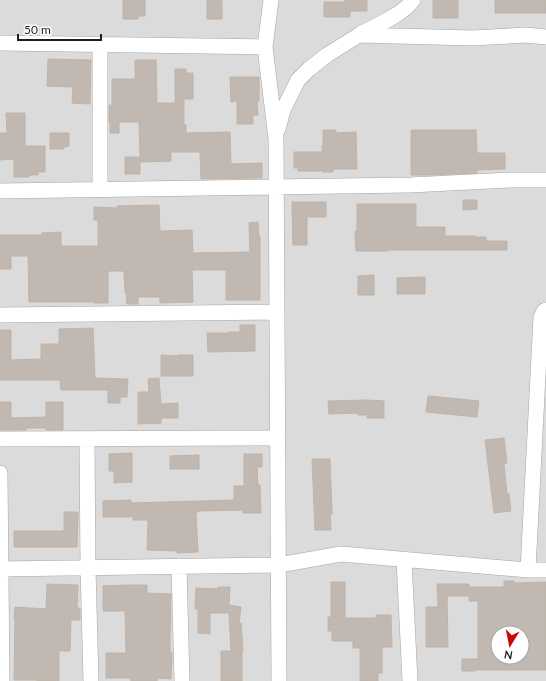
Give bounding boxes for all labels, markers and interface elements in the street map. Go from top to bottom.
scale bar [18,16,101,42]
text: 50 m [24,22,51,37]
north arrow [490,625,530,665]
text: N [503,648,513,662]

